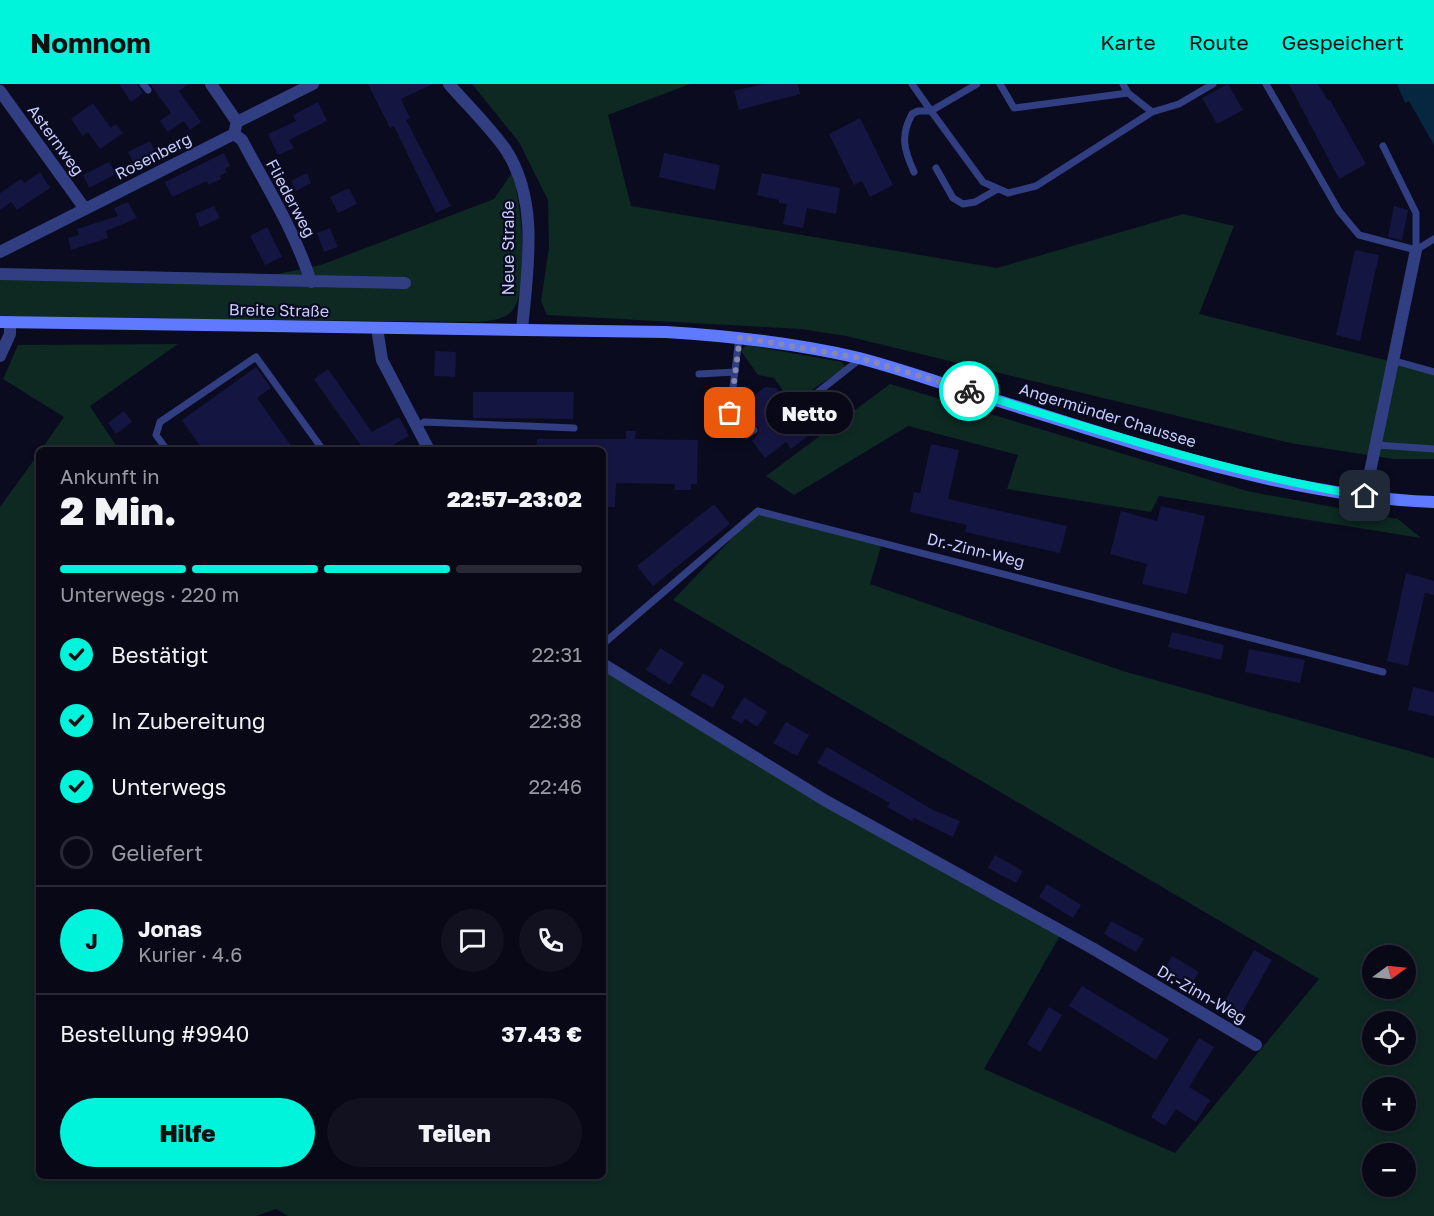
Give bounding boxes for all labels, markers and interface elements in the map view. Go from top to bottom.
text: Nomnom [30,26,151,59]
text: Karte [1100,29,1156,55]
text: Route [1189,29,1249,55]
text: Gespeichert [1282,29,1404,55]
street label: Asternweg [24,101,88,179]
street label: Rosenberg [111,128,195,184]
street label: Fliederweg [262,155,320,241]
street label: Neue Straße [498,201,518,295]
street label: Breite Straße [229,299,329,321]
courier [939,361,999,421]
icon: bike [953,375,986,408]
street label: Angermünder Chaussee [1017,379,1199,451]
pin [704,387,755,438]
callout: Netto [766,392,853,434]
icon: bag [713,396,746,429]
text: Netto [782,401,837,425]
text: Ankunft in [60,464,160,488]
pin [1339,470,1390,521]
icon: home [1348,479,1381,512]
text: 22:57–23:02 [447,485,582,512]
text: 2 Min. [60,487,177,534]
street label: Dr.-Zinn-Weg [925,528,1027,572]
text: Unterwegs · 220 m [60,582,239,606]
icon: check [60,638,93,671]
text: Bestätigt [111,641,208,668]
text: 22:31 [531,642,582,666]
icon: check [60,704,93,737]
text: In Zubereitung [111,707,266,734]
text: 22:38 [529,708,582,732]
icon: check [60,770,93,803]
text: Unterwegs [111,773,227,800]
text: 22:46 [529,774,582,798]
text: Geliefert [111,839,203,866]
button: chat [441,909,504,972]
button: phone [519,909,582,972]
text: Jonas [138,915,202,942]
text: J [85,927,98,954]
text: Kurier · 4.6 [138,942,242,966]
north arrow [1362,945,1416,999]
map controls [1362,945,1416,1197]
street label: Dr.-Zinn-Weg [1154,960,1250,1028]
button: locate [1362,1011,1416,1065]
text: Bestellung #9940 [60,1020,249,1047]
text: 37.43 € [501,1020,582,1047]
button: + [1362,1077,1416,1131]
button: Hilfe [60,1098,315,1167]
button: Teilen [327,1098,582,1167]
button: − [1362,1143,1416,1197]

